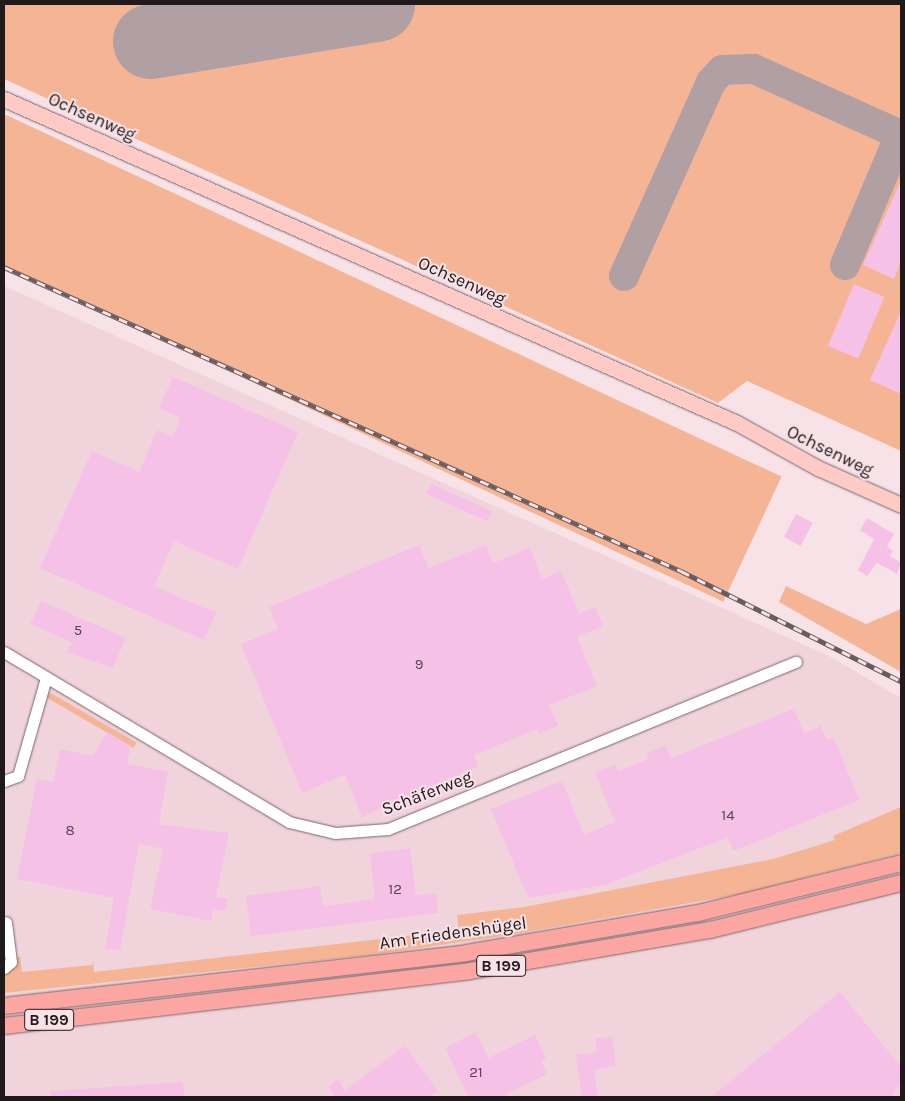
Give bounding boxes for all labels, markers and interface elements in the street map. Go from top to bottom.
street label: Ochsenweg [45,88,139,146]
street label: Ochsenweg [415,252,509,310]
street label: Ochsenweg [783,421,877,481]
house number: 5 [74,622,82,640]
house number: 9 [415,656,423,674]
street label: Schäferweg [379,766,475,820]
house number: 14 [721,807,735,825]
house number: 8 [65,822,75,840]
house number: 12 [388,881,402,899]
street label: Am Friedenshügel [378,912,528,954]
road number: B 199 [476,952,526,979]
road number: B 199 [24,1006,74,1034]
house number: 21 [469,1064,483,1082]

